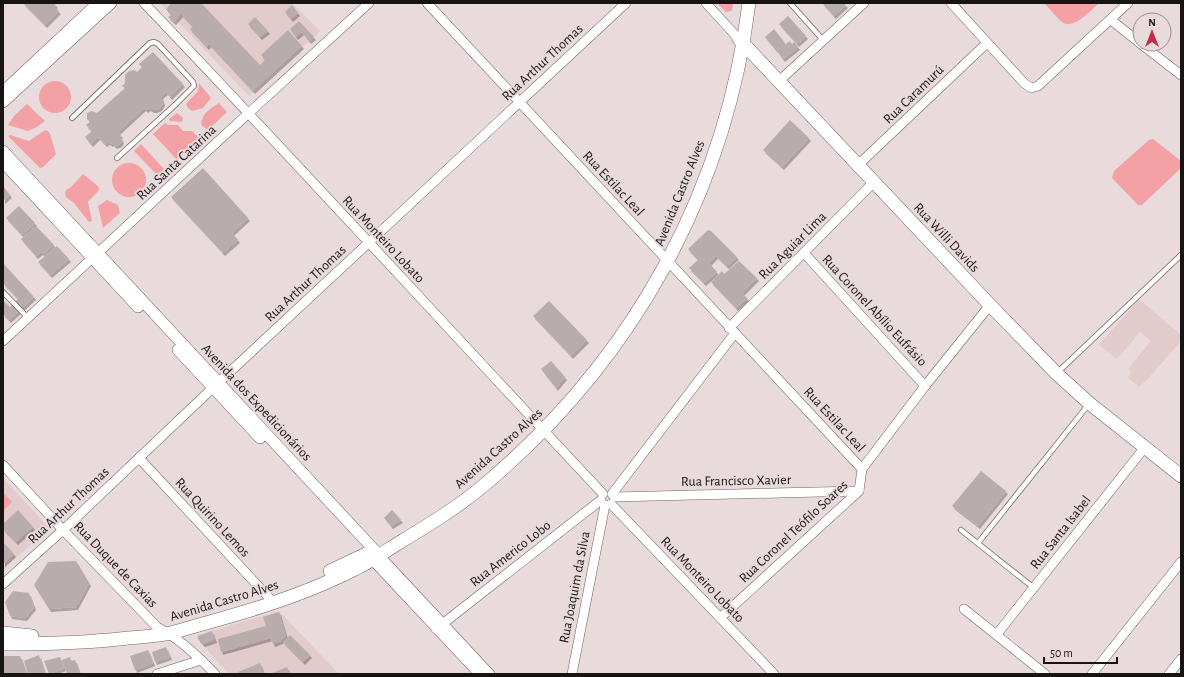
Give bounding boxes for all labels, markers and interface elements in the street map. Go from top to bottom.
north arrow [1132,12,1172,52]
text: N [1148,17,1156,28]
street label: Rua Arthur Thomas [499,22,586,104]
street label: Rua Caramurú [881,63,946,127]
street label: Rua Santa Catarina [134,122,219,203]
street label: Avenida Castro Alves [652,139,708,248]
street label: Rua Estilac Leal [580,149,647,219]
street label: Rua Monteiro Lobato [340,193,427,286]
street label: Rua Willi Davids [911,200,982,275]
street label: Rua Aguiar Lima [756,209,829,282]
street label: Rua Arthur Thomas [262,243,349,325]
street label: Rua Coronel Abílio Eufrásio [819,252,929,369]
street label: Avenida dos Expedicionários [199,341,314,464]
street label: Rua Estilac Leal [801,385,868,455]
street label: Avenida Castro Alves [452,406,545,492]
street label: Rua Arthur Thomas [25,465,112,547]
street label: Rua Francisco Xavier [681,473,792,489]
street label: Rua Quirino Lemos [172,475,252,560]
street label: Rua Coronel Teófilo Soares [737,478,851,586]
street label: Rua Santa Isabel [1028,493,1094,572]
street label: Rua Americo Lobo [468,518,554,589]
street label: Rua Duque de Caxias [71,519,160,610]
street label: Rua Joaquim da Silva [557,530,593,644]
street label: Rua Monteiro Lobato [658,534,747,625]
street label: Avenida Castro Alves [168,578,280,624]
scale bar [1044,639,1117,665]
text: 50 m [1050,647,1073,659]

